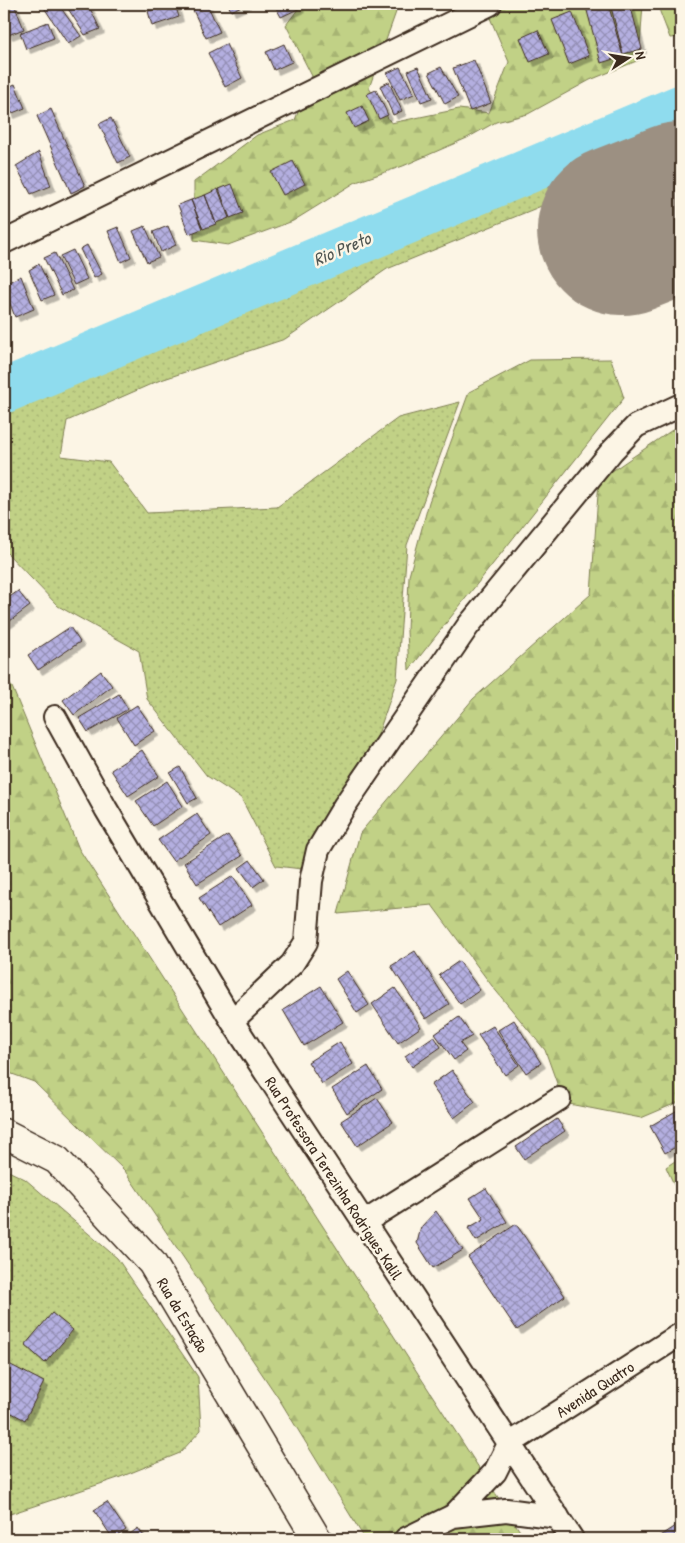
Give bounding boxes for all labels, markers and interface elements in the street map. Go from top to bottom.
north arrow [602,32,652,82]
text: N [631,50,651,61]
water label: Rio Preto [309,225,376,272]
street label: Rua Professora Terezinha Rodrigues Kalil [260,1072,408,1284]
street label: Rua da Estação [152,1273,214,1357]
street label: Avenida Quatro [552,1355,639,1422]

